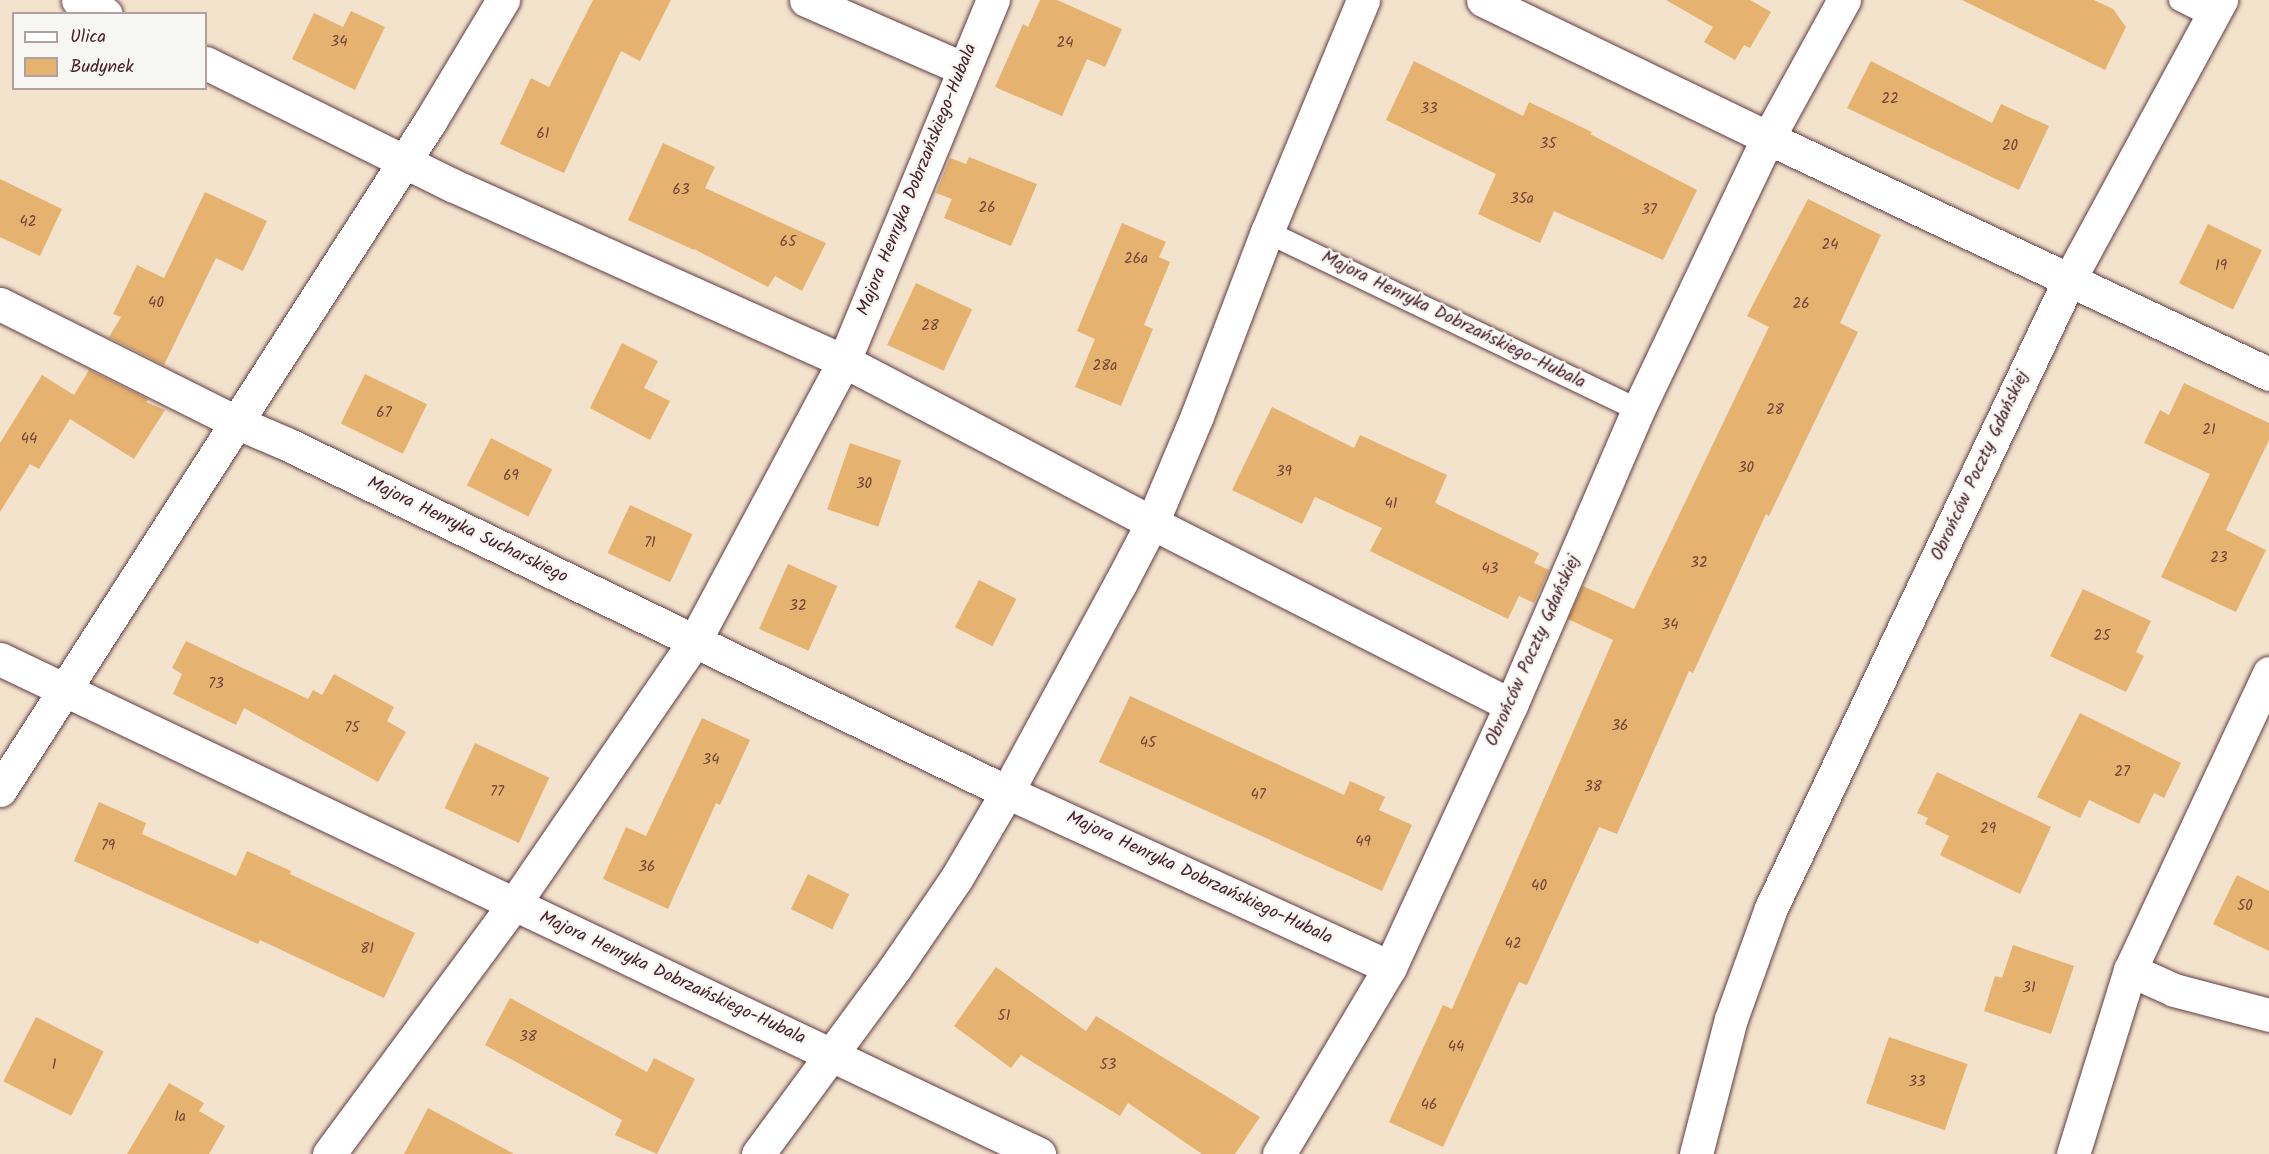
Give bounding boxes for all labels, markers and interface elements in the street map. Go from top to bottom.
legend [12,12,207,90]
text: Ulica [70,23,106,52]
house number: 34 [331,34,347,52]
house number: 24 [1057,35,1073,53]
street label: Majora Henryka Dobrzańskiego-Hubala [853,41,983,319]
text: Budynek [70,53,134,82]
house number: 22 [1881,91,1899,109]
house number: 33 [1420,101,1438,119]
house number: 61 [536,126,550,144]
house number: 35 [1540,136,1556,154]
house number: 20 [2002,138,2018,156]
house number: 63 [673,182,689,200]
house number: 35a [1510,191,1534,209]
house number: 26 [978,200,996,218]
house number: 37 [1641,202,1657,220]
house number: 42 [20,214,36,232]
house number: 65 [780,234,796,252]
house number: 24 [1822,237,1838,255]
street label: Majora Henryka Dobrzańskiego-Hubala [1317,247,1589,395]
house number: 26a [1124,251,1148,269]
house number: 19 [2215,258,2227,276]
house number: 40 [148,295,164,313]
house number: 26 [1792,296,1810,314]
house number: 28 [921,318,939,336]
house number: 28a [1093,358,1117,376]
street label: Obrońców Poczty Gdańskiej [1927,368,2035,564]
house number: 28 [1766,402,1784,420]
house number: 67 [376,405,392,423]
house number: 21 [2202,422,2216,440]
house number: 44 [21,431,37,449]
house number: 30 [1738,460,1754,478]
house number: 39 [1276,464,1292,482]
house number: 69 [503,468,519,486]
street label: Majora Henryka Sucharskiego [363,473,571,589]
house number: 30 [856,476,872,494]
house number: 41 [1385,496,1397,514]
house number: 71 [644,535,656,553]
house number: 23 [2210,550,2228,568]
street label: Obrońców Poczty Gdańskiej [1482,552,1586,750]
house number: 32 [1690,555,1708,573]
house number: 43 [1482,561,1498,579]
house number: 32 [789,598,807,616]
house number: 34 [1662,617,1678,635]
house number: 25 [2094,628,2110,646]
house number: 73 [208,676,224,694]
house number: 36 [1612,718,1628,736]
house number: 75 [345,720,359,738]
house number: 45 [1140,735,1156,753]
house number: 34 [703,752,719,770]
house number: 27 [2114,764,2130,782]
house number: 38 [1584,779,1602,797]
house number: 77 [490,784,504,802]
house number: 47 [1250,787,1266,805]
street label: Majora Henryka Dobrzańskiego-Hubala [1062,808,1336,950]
house number: 29 [1980,821,1996,839]
house number: 49 [1355,834,1371,852]
house number: 79 [101,838,115,856]
house number: 36 [639,859,655,877]
house number: 40 [1531,878,1547,896]
house number: 50 [2237,898,2253,916]
street label: Majora Henryka Dobrzańskiego-Hubala [535,908,809,1050]
house number: 42 [1505,936,1521,954]
house number: 81 [360,941,374,959]
house number: 31 [2022,980,2036,998]
house number: 51 [998,1008,1010,1026]
house number: 38 [519,1029,537,1047]
house number: 44 [1448,1039,1464,1057]
house number: 1 [52,1057,56,1075]
house number: 53 [1100,1057,1116,1075]
house number: 33 [1908,1074,1926,1092]
house number: 46 [1421,1097,1437,1115]
house number: 1a [174,1109,186,1127]

